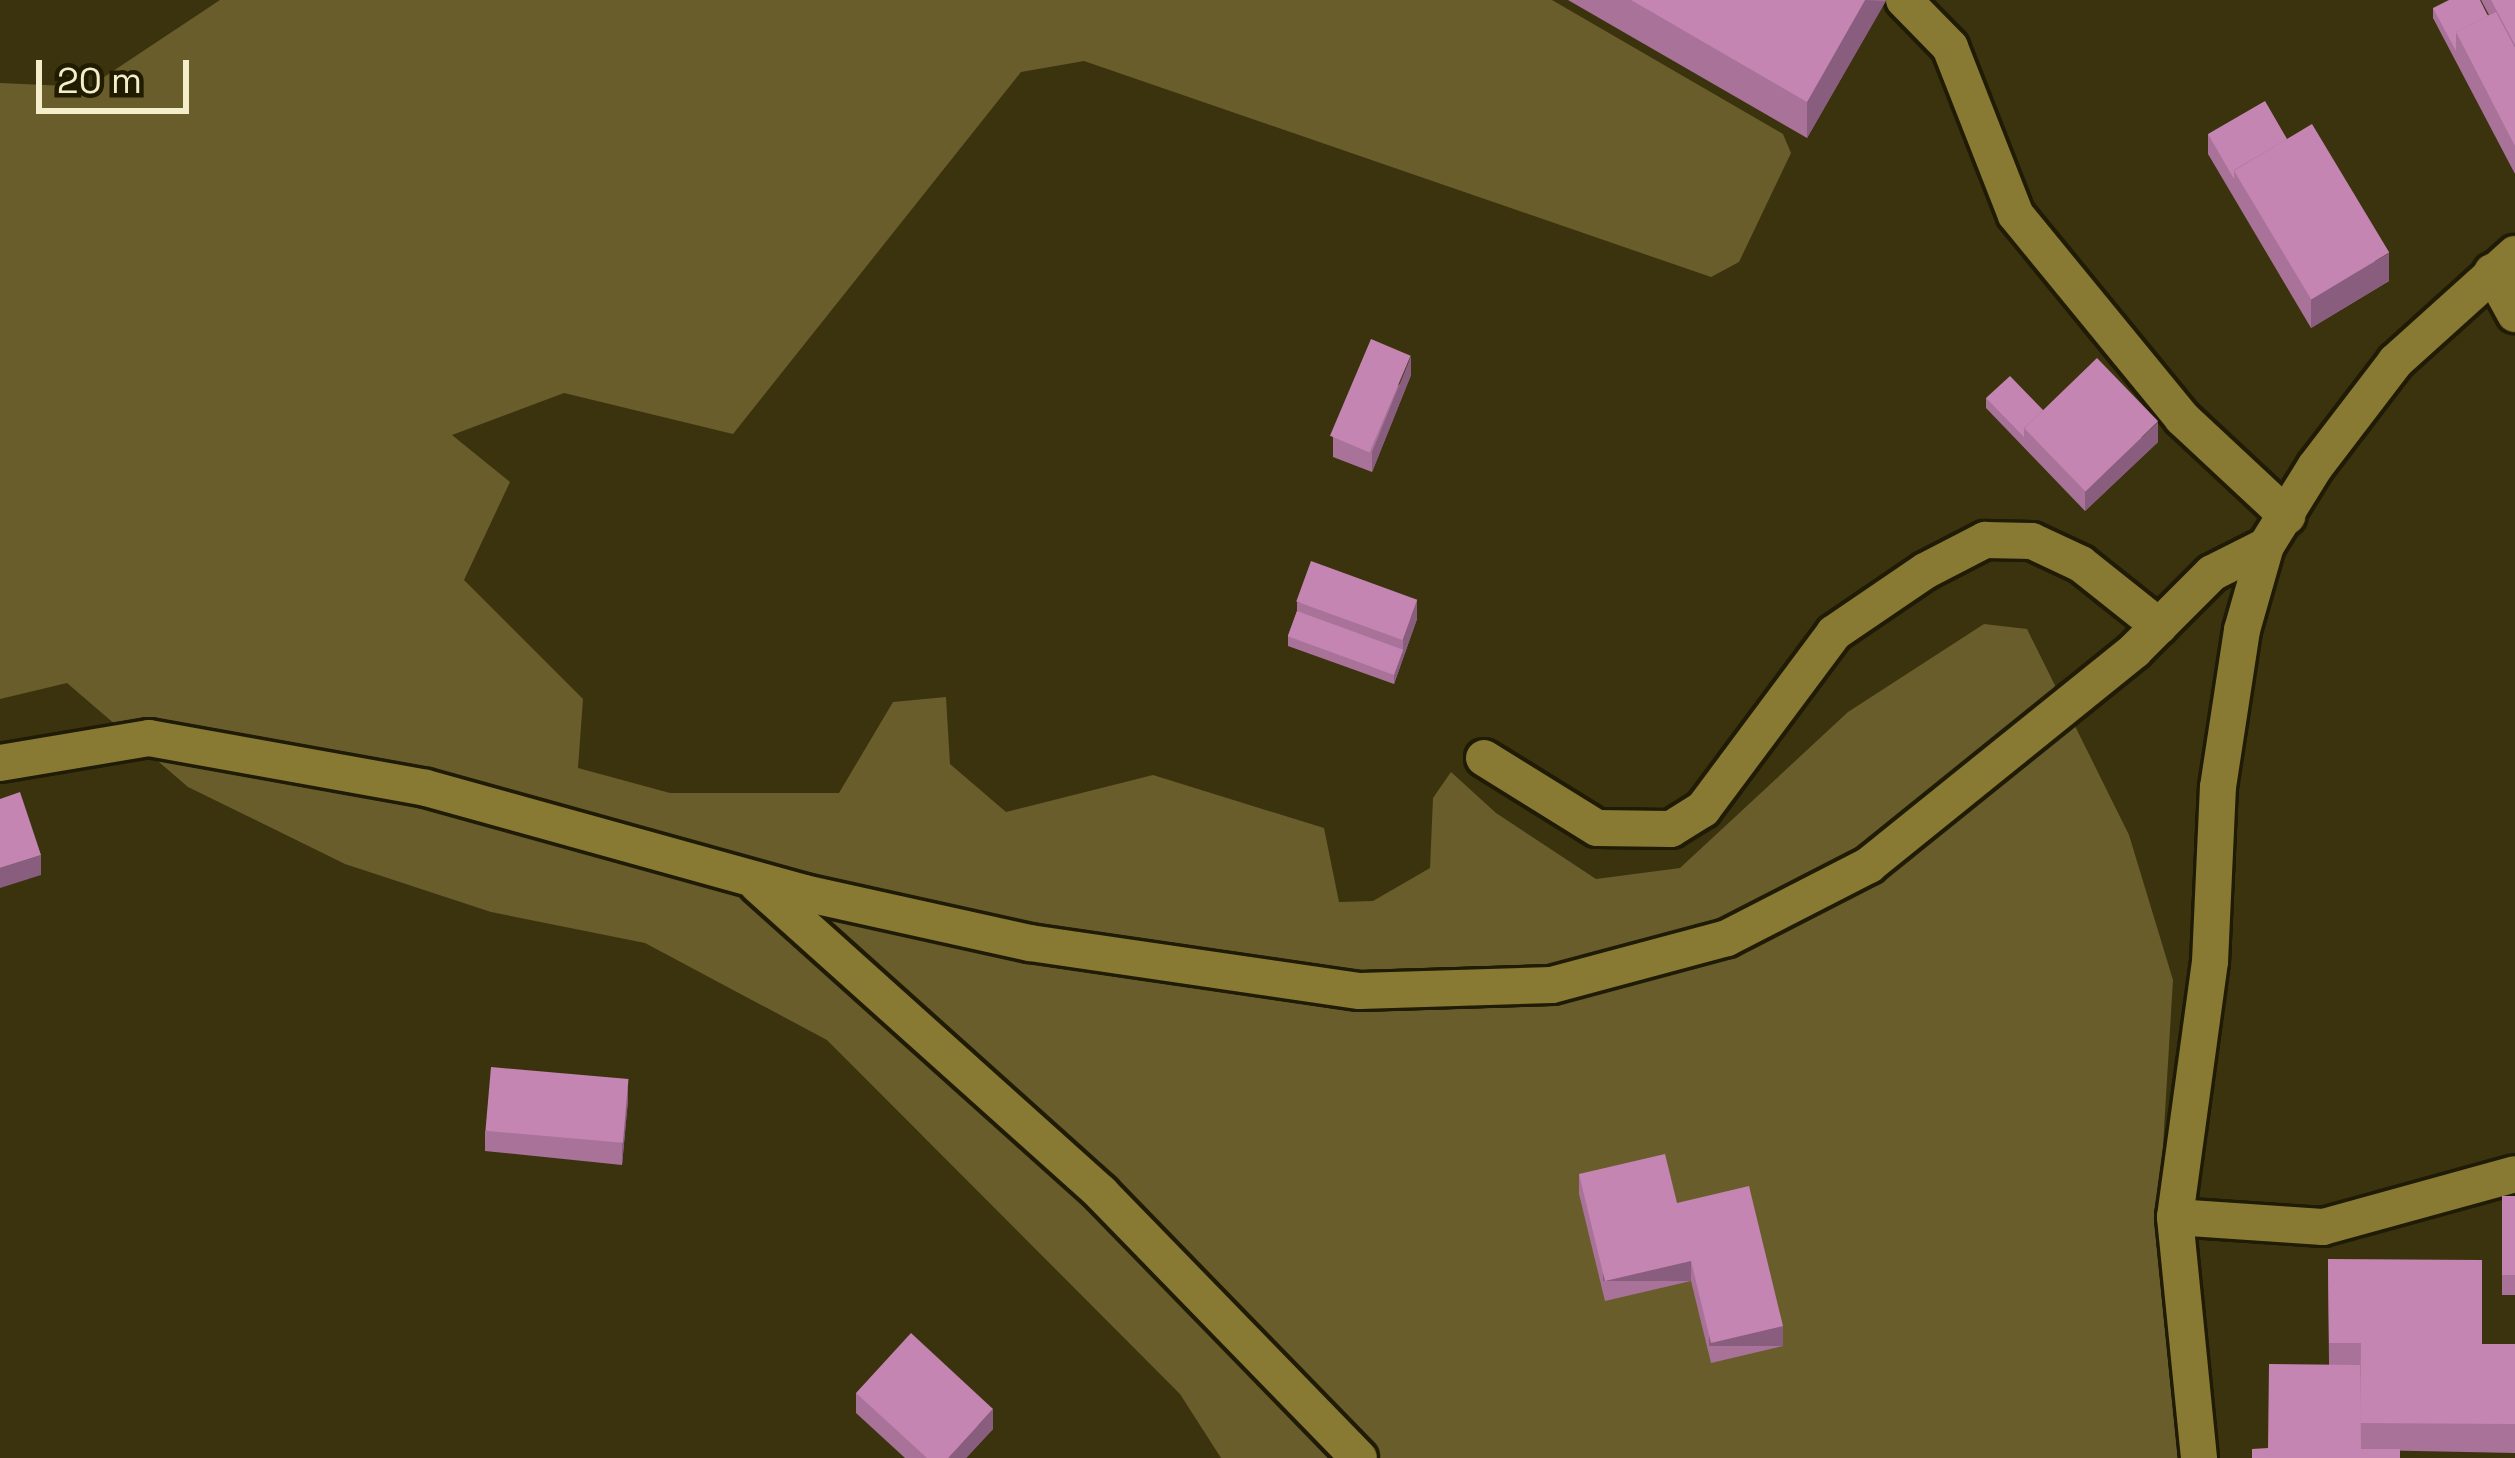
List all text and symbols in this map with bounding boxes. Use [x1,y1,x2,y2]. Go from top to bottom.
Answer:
scale bar [42,36,195,110]
text: 20 m [57,58,142,104]

